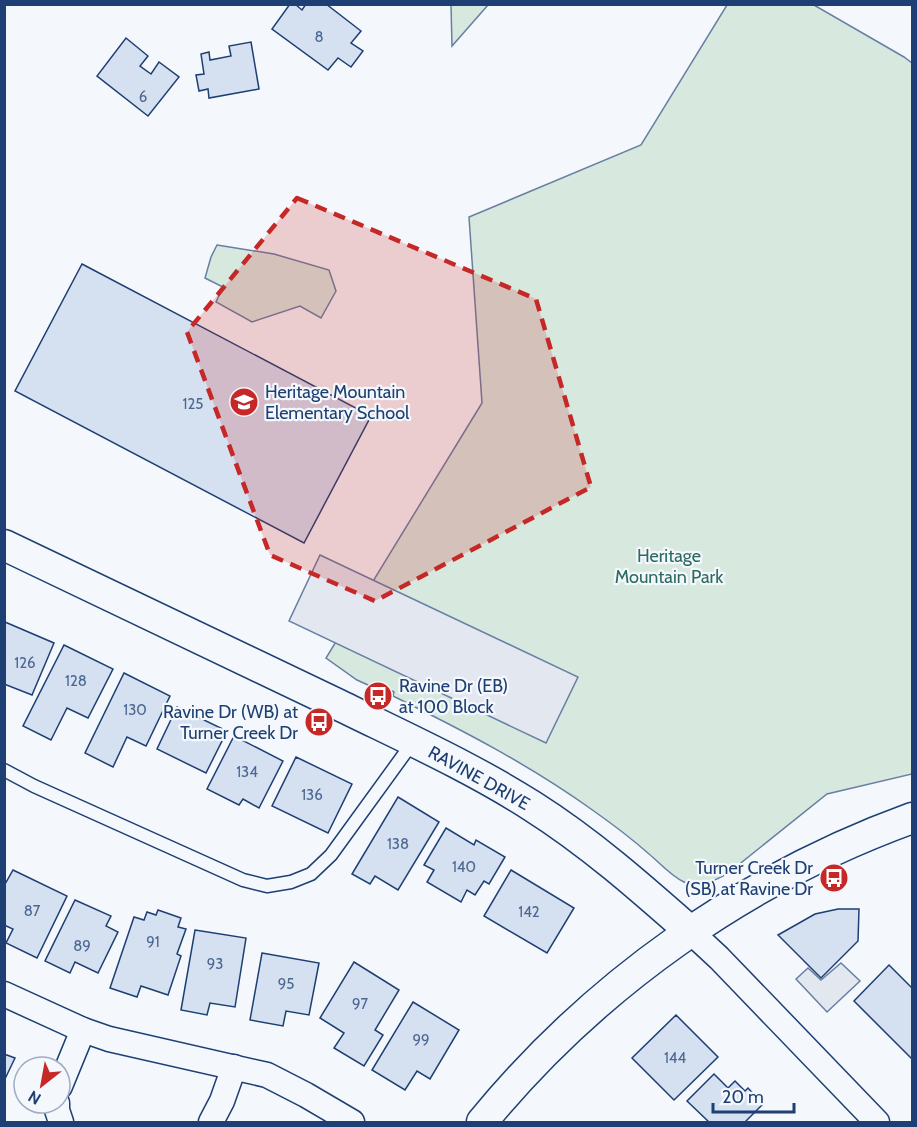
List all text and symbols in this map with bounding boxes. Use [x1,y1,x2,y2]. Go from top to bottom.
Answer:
house number: 8 [314,28,324,46]
house number: 6 [139,88,147,106]
place label: Heritage Mountain Elementary School [265,381,410,424]
school or university icon: Heritage Mountain Elementary School [228,386,260,418]
house number: 125 [183,395,203,413]
park label: Heritage Mountain Park [615,545,724,588]
house number: 126 [14,654,36,672]
house number: 128 [65,672,87,690]
place label: Ravine Dr (EB) at 100 Block [399,675,508,718]
bus stop icon: Ravine Dr (EB) at 100 Block [362,680,394,712]
house number: 130 [123,701,147,719]
place label: Ravine Dr (WB) at Turner Creek Dr [163,701,298,744]
bus stop icon: Ravine Dr (WB) at Turner Creek Dr [303,706,335,738]
street label: RAVINE DRIVE [424,741,534,815]
house number: 134 [236,763,258,781]
house number: 136 [301,786,323,804]
house number: 138 [387,835,409,853]
place label: Turner Creek Dr (SB) at Ravine Dr [685,857,813,900]
house number: 140 [452,858,476,876]
bus stop icon: Turner Creek Dr (SB) at Ravine Dr [818,862,850,894]
house number: 87 [24,902,41,920]
house number: 142 [518,903,540,921]
house number: 91 [146,933,160,951]
house number: 89 [73,937,91,955]
house number: 93 [207,955,223,973]
house number: 95 [278,975,294,993]
house number: 97 [352,995,368,1013]
house number: 99 [412,1031,430,1049]
house number: 144 [664,1049,686,1067]
north arrow [12,1055,72,1115]
scale bar [713,1076,794,1114]
text: N [25,1086,44,1108]
text: 20 m [722,1086,764,1108]

